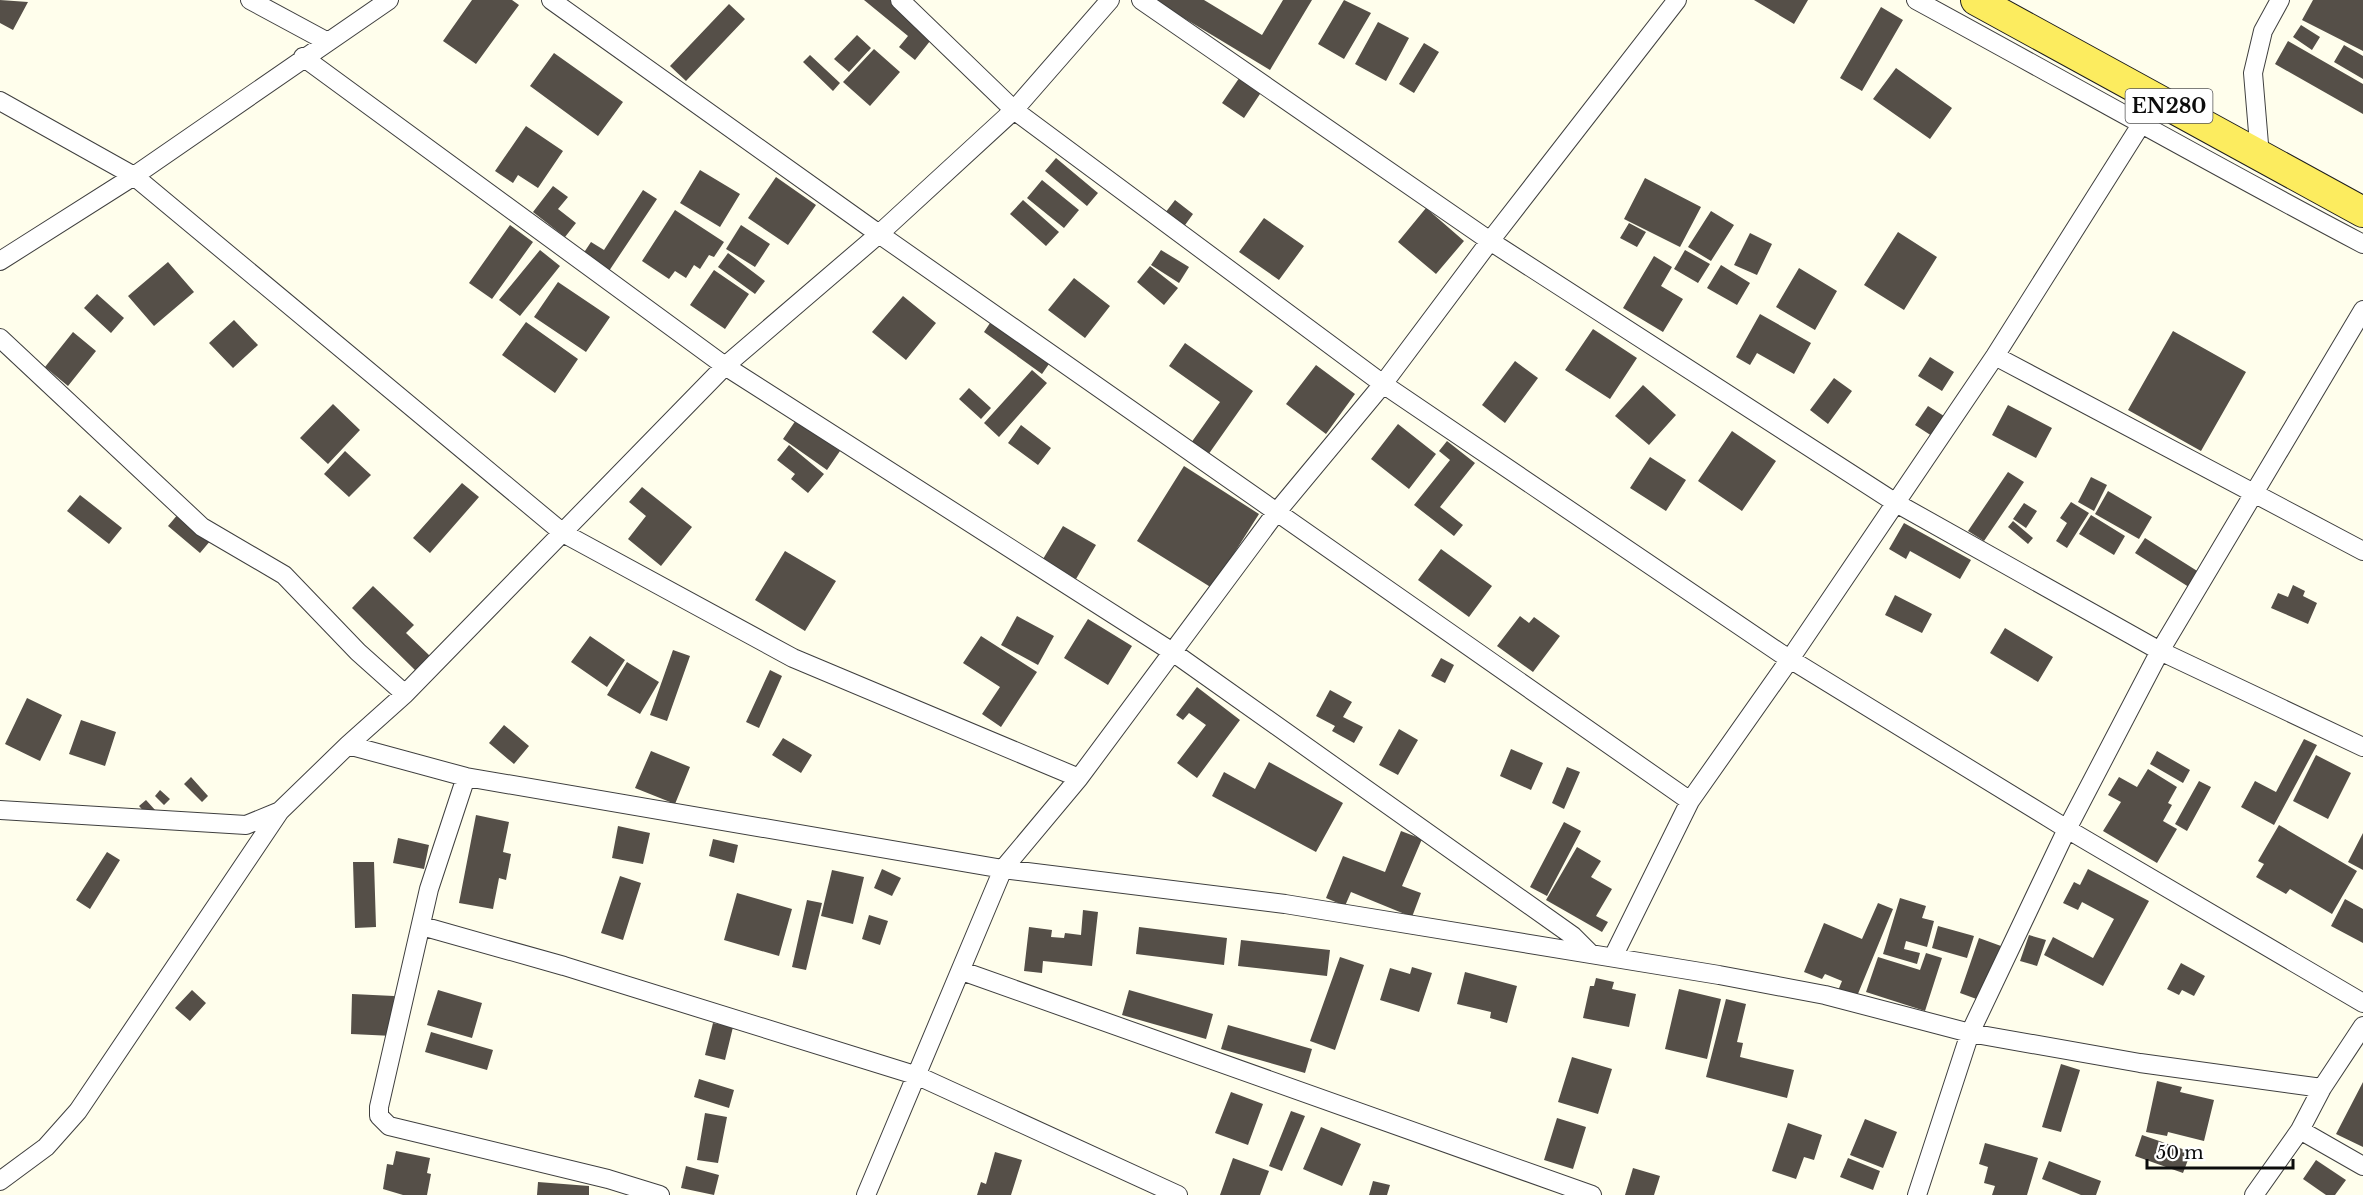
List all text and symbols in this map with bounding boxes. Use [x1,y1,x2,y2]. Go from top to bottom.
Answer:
road number: EN280 [2126,89,2212,123]
scale bar [2147,1132,2292,1170]
text: 50 m [2156,1142,2204,1164]

